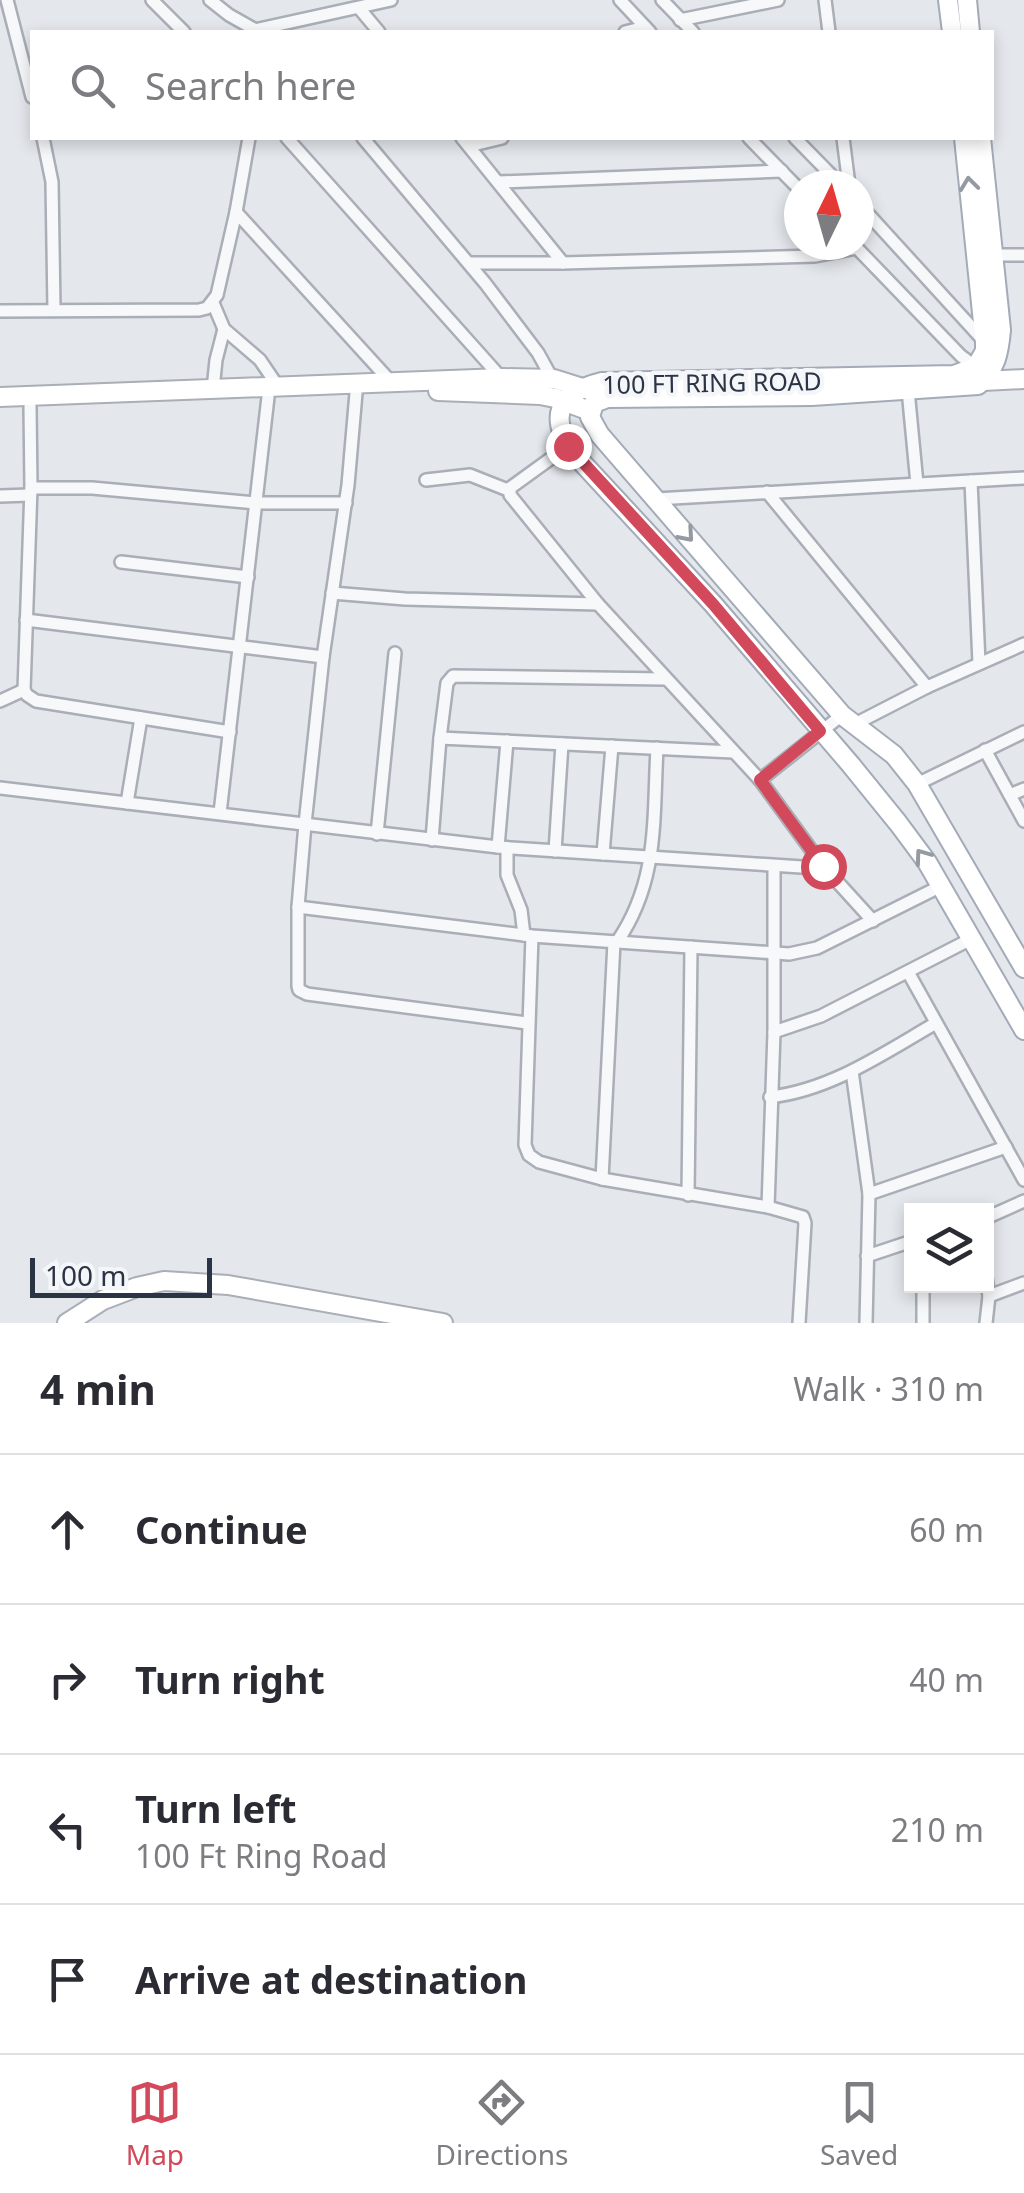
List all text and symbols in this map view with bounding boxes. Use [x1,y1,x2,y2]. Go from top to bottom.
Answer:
search box [30,30,994,140]
icon: search [65,58,120,113]
text: Search here [145,59,356,111]
north arrow [784,170,874,260]
one-way arrow [959,176,980,192]
street label: 100 FT RING ROAD [602,363,822,401]
route end [546,424,592,470]
one-way arrow [675,523,693,542]
route start [801,844,847,890]
one-way arrow [916,848,934,867]
map controls [904,1203,994,1293]
button: layers [904,1203,994,1293]
scale bar [30,1253,212,1298]
text: 100 m [45,1256,127,1294]
text: 4 min [40,1360,156,1417]
text: Walk · 310 m [793,1367,984,1410]
icon: ahead [40,1502,95,1557]
text: Continue [135,1503,308,1555]
text: 60 m [909,1508,984,1551]
icon: right [40,1652,95,1707]
text: Turn right [135,1653,325,1705]
text: 40 m [909,1658,984,1701]
text: Turn left [135,1782,297,1834]
icon: left [40,1802,95,1857]
text: 210 m [891,1808,984,1851]
text: 100 Ft Ring Road [135,1834,388,1877]
icon: arrive [40,1952,95,2007]
text: Arrive at destination [135,1953,527,2005]
tab: Map [126,2075,184,2173]
tab: Directions [436,2075,568,2173]
tab: Saved [820,2075,898,2173]

